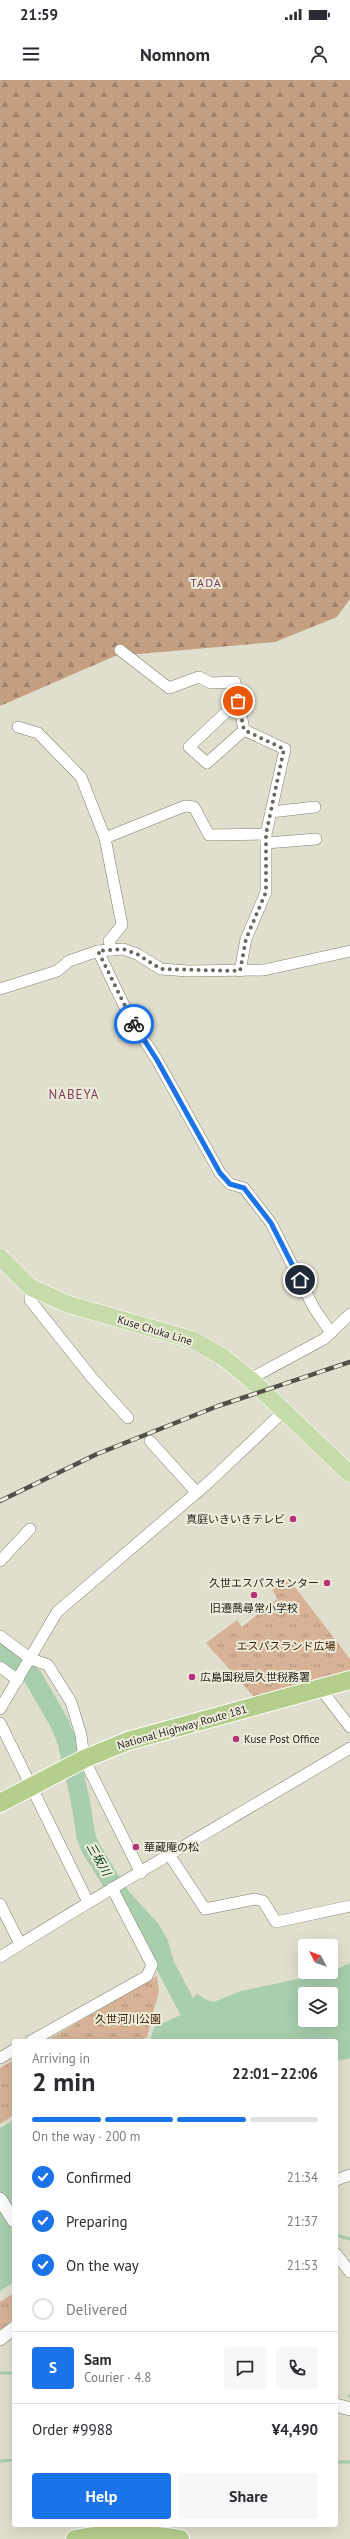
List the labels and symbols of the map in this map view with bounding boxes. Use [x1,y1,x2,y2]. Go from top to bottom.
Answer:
district label: TADA [190,575,222,590]
pin [221,684,255,718]
courier [114,1004,154,1044]
district label: NABEYA [49,1086,99,1103]
pin [283,1263,317,1297]
street label: Kuse Chuka Line [116,1312,195,1348]
place label: 真庭いきいきテレビ [186,1512,285,1526]
marker: 真庭いきいきテレビ [288,1514,298,1524]
place label: 久世エスパスセンター [209,1576,319,1590]
marker: 久世エスパスセンター [322,1578,332,1588]
marker: 旧遷喬尋常小学校 [249,1590,259,1600]
place label: 旧遷喬尋常小学校 [210,1601,298,1615]
park label: エスパスランド広場 [237,1639,336,1653]
place label: 広島国税局久世税務署 [200,1670,310,1684]
marker: 広島国税局久世税務署 [187,1672,197,1682]
street label: National Highway Route 181 [115,1702,249,1752]
place label: Kuse Post Office [244,1732,320,1746]
marker: Kuse Post Office [231,1734,241,1744]
water label: 三坂川 [84,1840,115,1880]
place label: 華蔵庵の松 [144,1840,199,1854]
marker: 華蔵庵の松 [131,1842,141,1852]
north arrow [298,1939,338,1979]
park label: 久世河川公園 [95,2012,161,2026]

